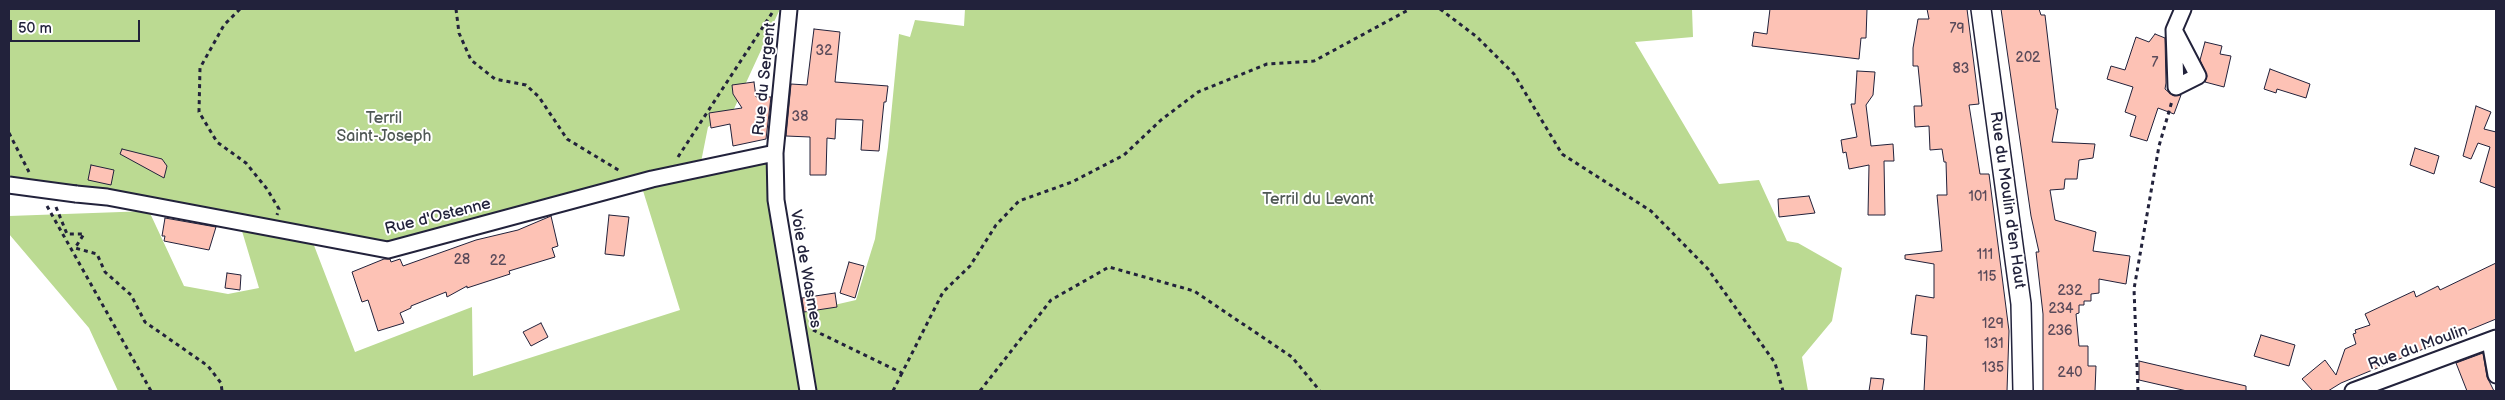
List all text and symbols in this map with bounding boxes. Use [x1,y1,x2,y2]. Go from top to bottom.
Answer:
scale bar [12,10,142,42]
text: 50 m [18,19,52,38]
street label: Rue du Sergent [750,21,780,137]
house number: 79 [1950,21,1964,37]
house number: 32 [816,43,832,59]
house number: 202 [2016,50,2040,66]
house number: 7 [2152,55,2158,71]
house number: 83 [1953,61,1969,77]
park label: Terril Saint-Joseph [337,109,431,147]
house number: 38 [792,109,808,125]
street label: Rue du Moulin d'en Haut [1985,110,2029,290]
house number: 101 [1968,189,1988,205]
park label: Terril du Levant [1262,190,1374,210]
street label: Rue d'Ostenne [383,195,493,239]
street label: Voie de Wasmes [785,208,825,330]
house number: 111 [1977,247,1993,263]
house number: 28 [454,252,470,268]
house number: 22 [490,253,506,269]
house number: 115 [1978,269,1996,285]
house number: 232 [2058,283,2082,299]
house number: 234 [2048,301,2074,317]
house number: 129 [1982,316,2004,332]
street label: Rue du Moulin [2366,321,2470,375]
house number: 236 [2047,323,2073,339]
house number: 131 [1984,336,2004,352]
house number: 135 [1982,360,2004,376]
house number: 240 [2058,365,2082,381]

